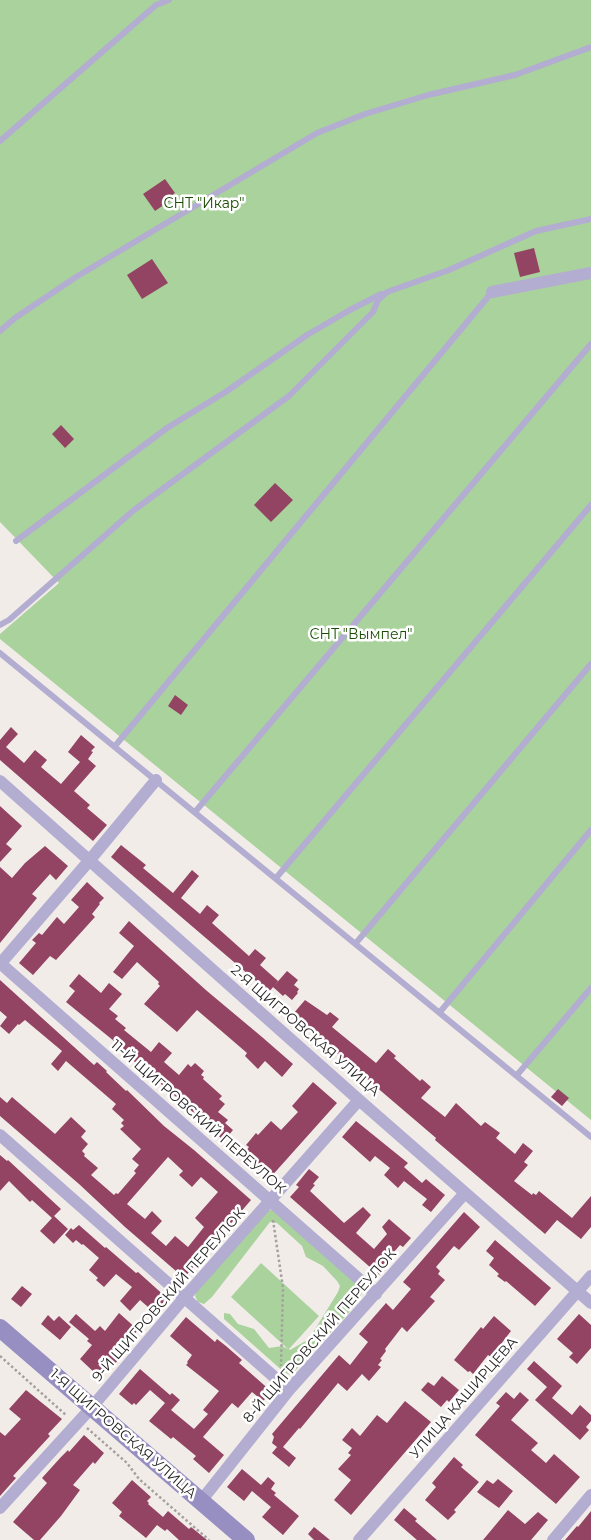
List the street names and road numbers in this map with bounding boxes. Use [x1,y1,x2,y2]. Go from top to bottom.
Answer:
street label: 2-Я ЩИГРОВСКАЯ УЛИЦА [227,962,383,1100]
street label: 11-Й ЩИГРОВСКИЙ ПЕРЕУЛОК [107,1036,289,1198]
street label: 9-Й ЩИГРОВСКИЙ ПЕРЕУЛОК [89,1205,249,1385]
street label: 8-Й ЩИГРОВСКИЙ ПЕРЕУЛОК [240,1246,400,1426]
street label: УЛИЦА КАШИРЦЕВА [407,1334,521,1462]
street label: 1-Я ЩИГРОВСКАЯ УЛИЦА [46,1366,200,1502]

